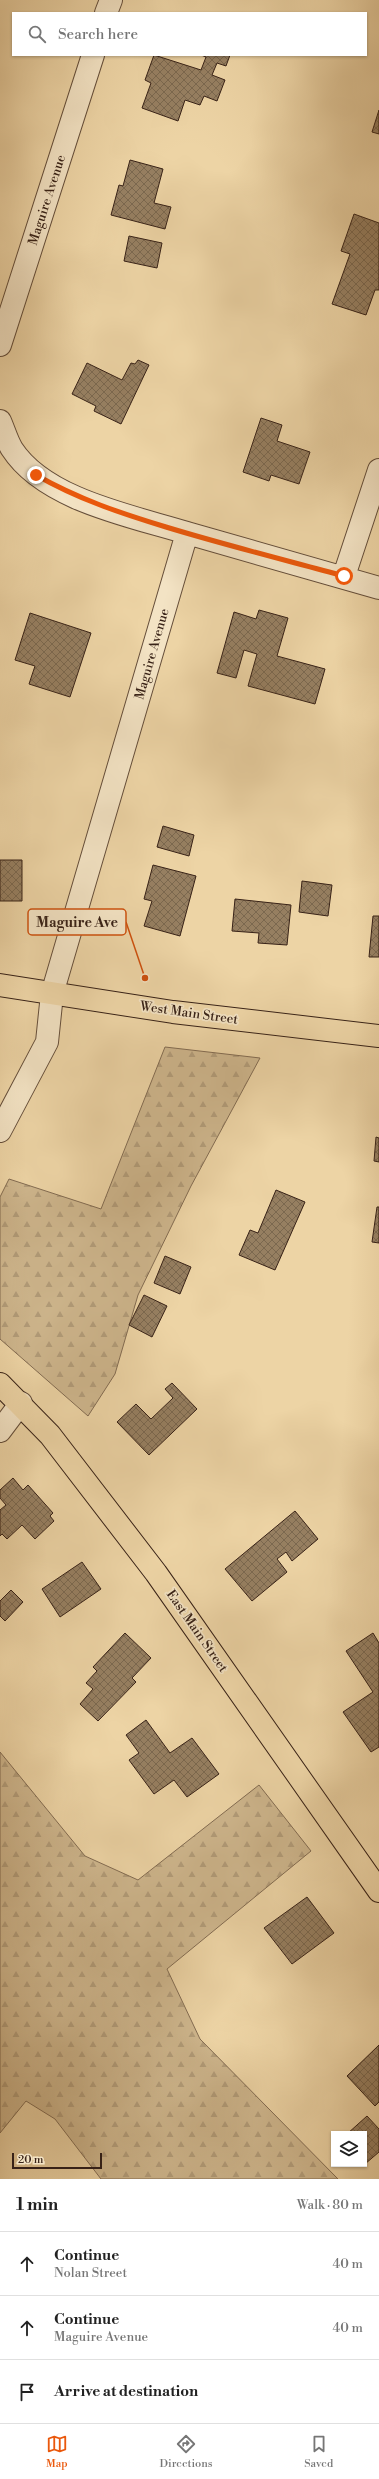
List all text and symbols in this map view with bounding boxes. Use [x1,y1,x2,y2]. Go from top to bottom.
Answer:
search box [12,12,367,56]
icon: search [26,23,48,45]
text: Search here [58,25,138,44]
street label: Maguire Avenue [25,152,69,247]
route end [27,466,45,484]
route start [335,567,353,585]
street label: Maguire Avenue [131,606,173,701]
callout: Maguire Ave [28,909,126,935]
text: Maguire Ave [36,914,118,932]
street label: West Main Street [138,998,239,1028]
street label: East Main Street [163,1587,232,1676]
map controls [331,2131,367,2167]
button: layers [331,2131,367,2167]
scale bar [12,2151,102,2170]
text: 20 m [18,2153,43,2167]
text: 1 min [16,2194,58,2216]
text: Walk · 80 m [297,2197,363,2213]
text: Continue [54,2246,119,2265]
icon: ahead [16,2253,38,2275]
text: 40 m [333,2256,363,2272]
text: Nolan Street [54,2265,127,2281]
text: Continue [54,2310,119,2329]
icon: ahead [16,2317,38,2339]
text: 40 m [333,2320,363,2336]
text: Maguire Avenue [54,2329,148,2345]
icon: arrive [16,2381,38,2403]
text: Arrive at destination [54,2382,198,2401]
tab: Map [46,2433,68,2471]
tab: Directions [160,2433,213,2471]
tab: Saved [304,2433,333,2471]

